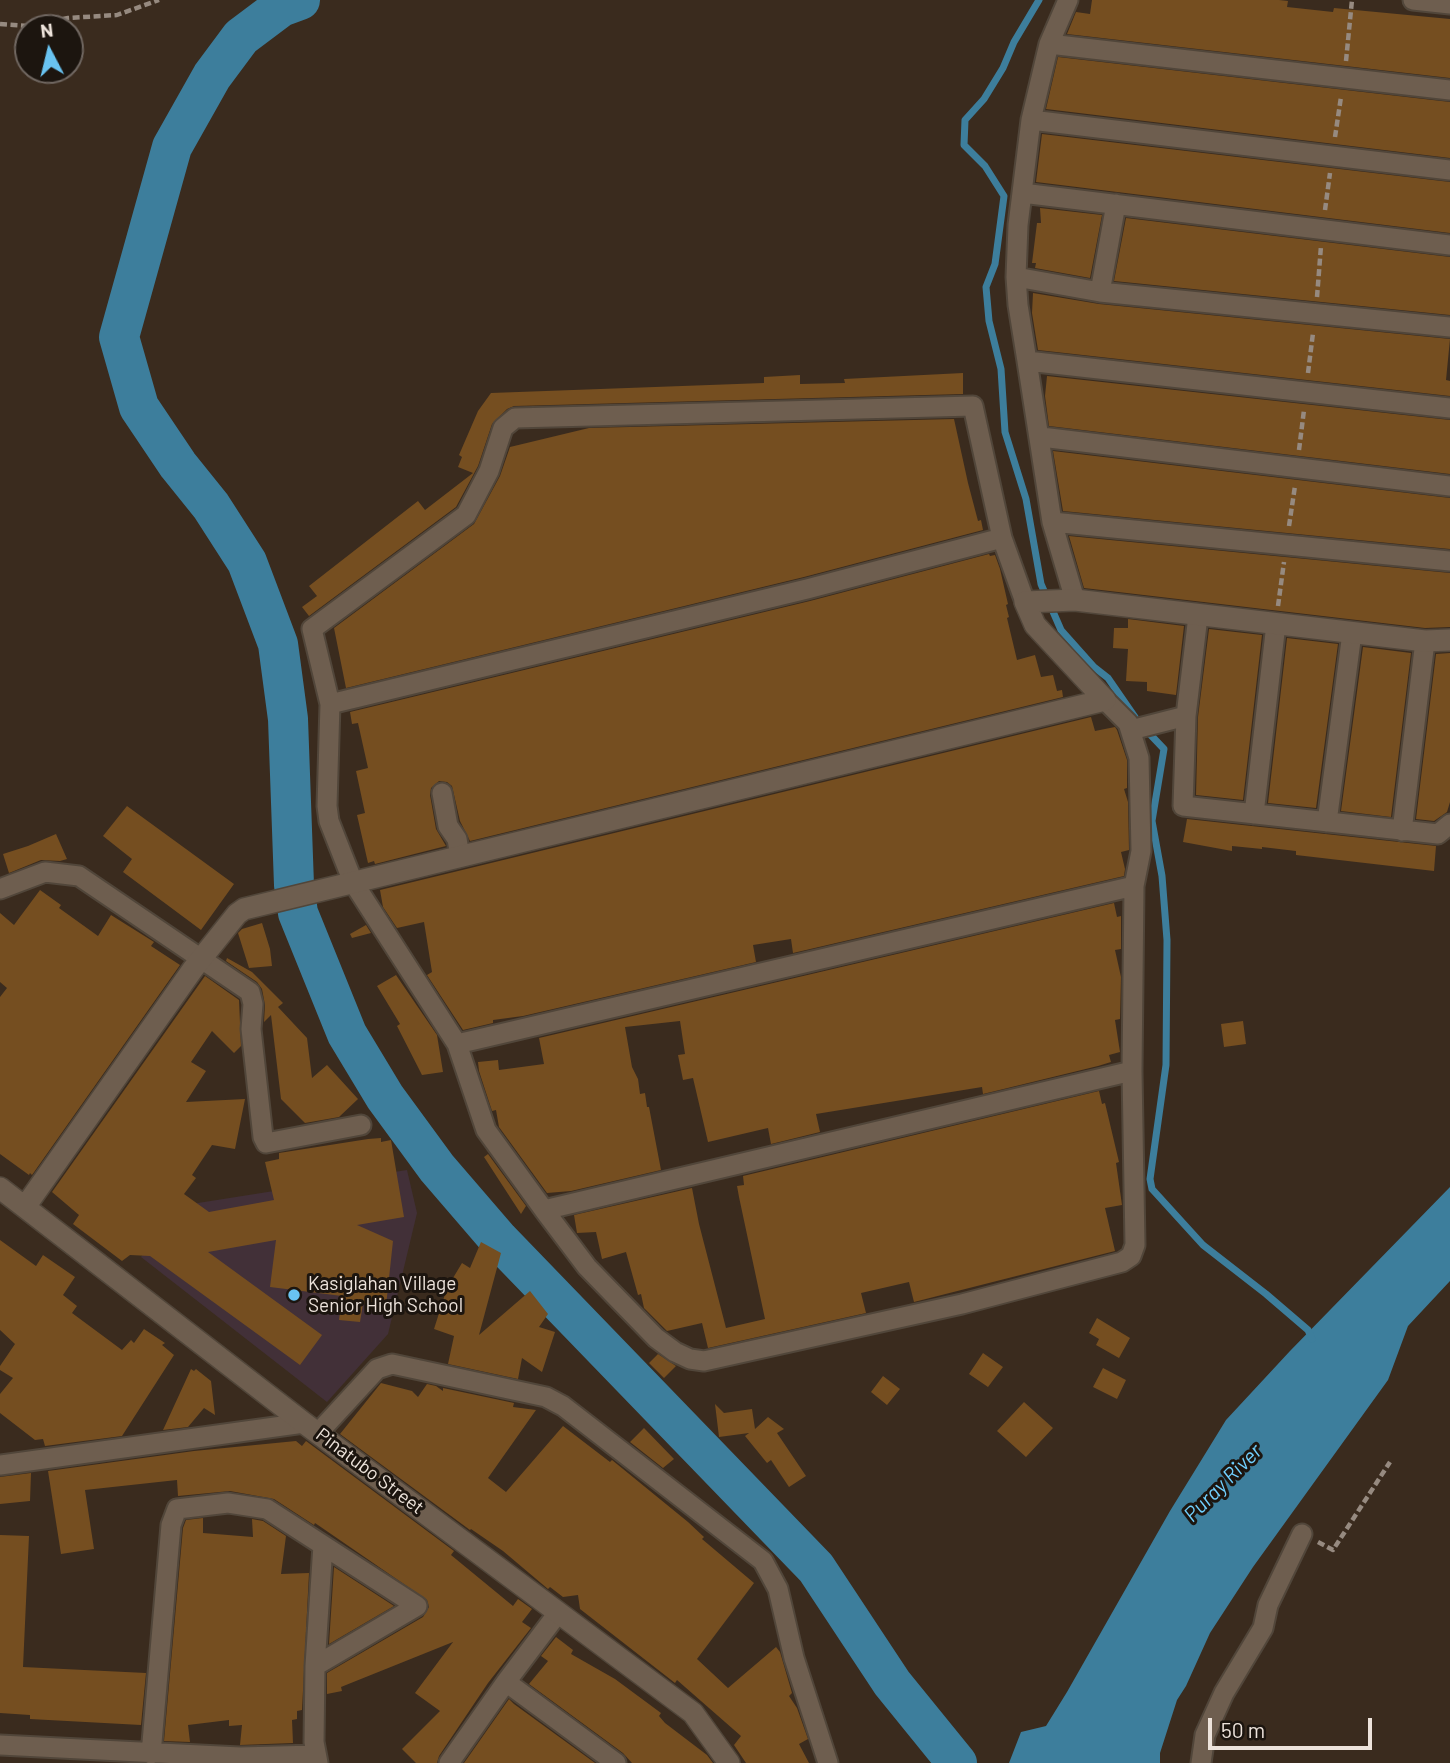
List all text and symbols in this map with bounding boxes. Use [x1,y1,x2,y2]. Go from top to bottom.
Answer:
north arrow [14,14,84,84]
text: N [39,17,54,42]
place label: Kasiglahan Village Senior High School [308,1273,463,1317]
marker: Kasiglahan Village Senior High School [286,1287,302,1303]
street label: Pinatubo Street [311,1423,429,1519]
water label: Puray River [1179,1439,1267,1527]
scale bar [1212,1704,1376,1748]
text: 50 m [1221,1717,1265,1742]

